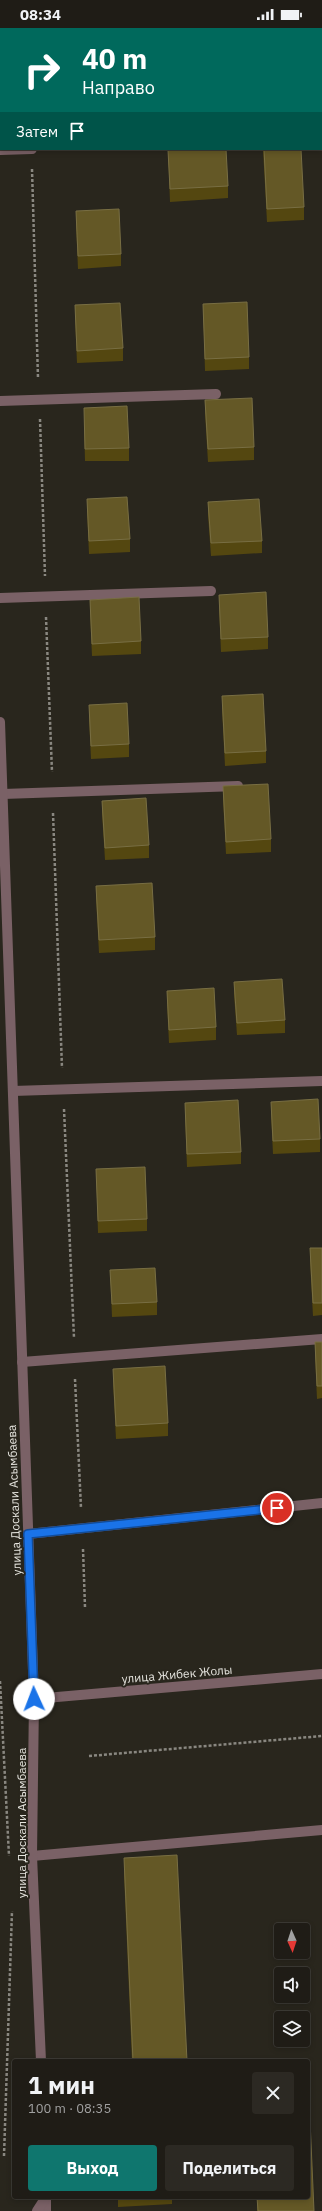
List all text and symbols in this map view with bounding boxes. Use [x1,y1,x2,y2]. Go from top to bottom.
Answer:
text: 08:34 [20,5,61,24]
text: 40 m [82,40,147,77]
icon: right [16,44,68,96]
text: Направо [82,76,155,99]
icon: arrive [66,120,88,142]
text: Затем [16,122,58,141]
street label: улица Доскали Асымбаева [4,1424,24,1576]
pin [260,1491,294,1525]
icon: arrive [266,1497,288,1519]
street label: улица Жибек Жолы [121,1662,233,1686]
position arrow [13,1678,55,1720]
street label: улица Доскали Асымбаева [14,1747,29,1898]
north arrow [274,1923,310,1959]
map controls [274,1923,310,2047]
button: sound [274,1967,310,2003]
button: layers [274,2011,310,2047]
text: 1 мин [28,2069,95,2101]
button: close [252,2072,294,2114]
text: 100 m · 08:35 [28,2100,111,2117]
button: Выход [28,2145,157,2191]
button: Поделиться [165,2145,294,2191]

